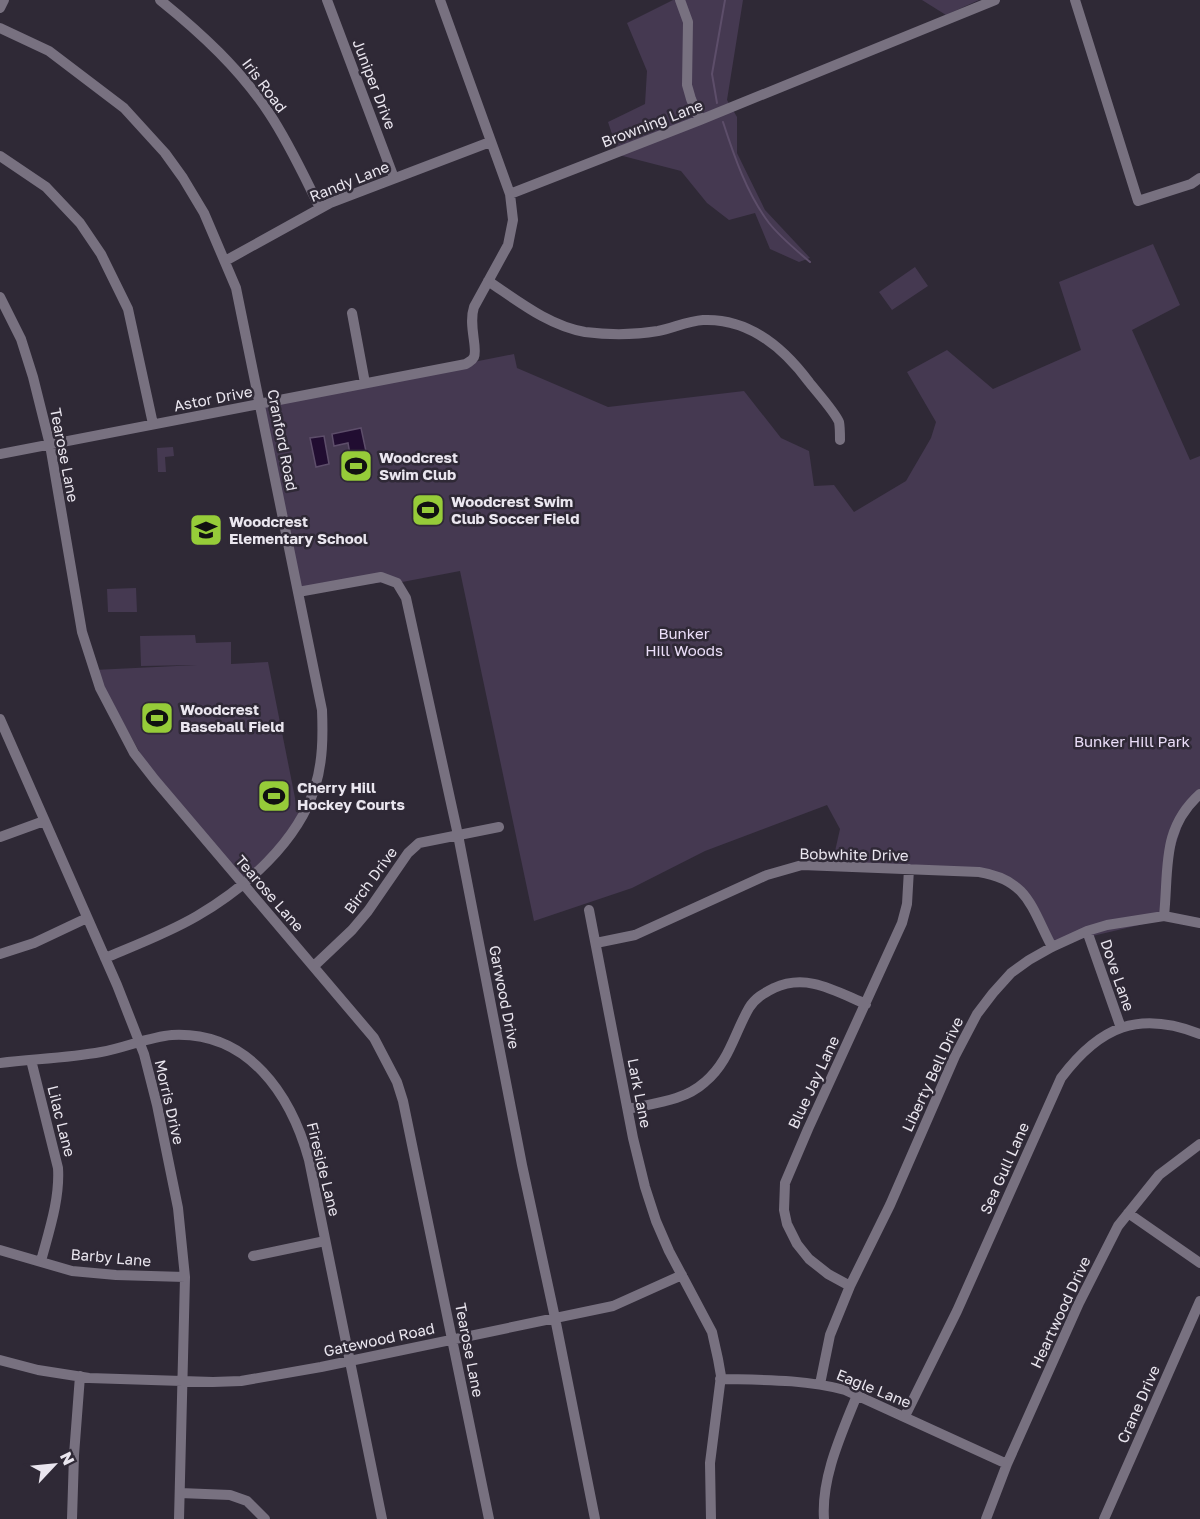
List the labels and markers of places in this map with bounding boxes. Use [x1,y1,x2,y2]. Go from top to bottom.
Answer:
sports icon: Woodcrest Swim Club [338,448,374,484]
place label: Woodcrest Swim Club [379,448,458,483]
sports icon: Woodcrest Swim Club Soccer Field [410,492,446,528]
place label: Woodcrest Swim Club Soccer Field [451,492,579,527]
school or university icon: Woodcrest Elementary School [188,512,224,548]
place label: Woodcrest Elementary School [229,512,368,547]
sports icon: Woodcrest Baseball Field [139,700,175,736]
place label: Woodcrest Baseball Field [180,700,284,735]
sports icon: Cherry Hill Hockey Courts [256,778,292,814]
place label: Cherry Hill Hockey Courts [297,778,405,813]

